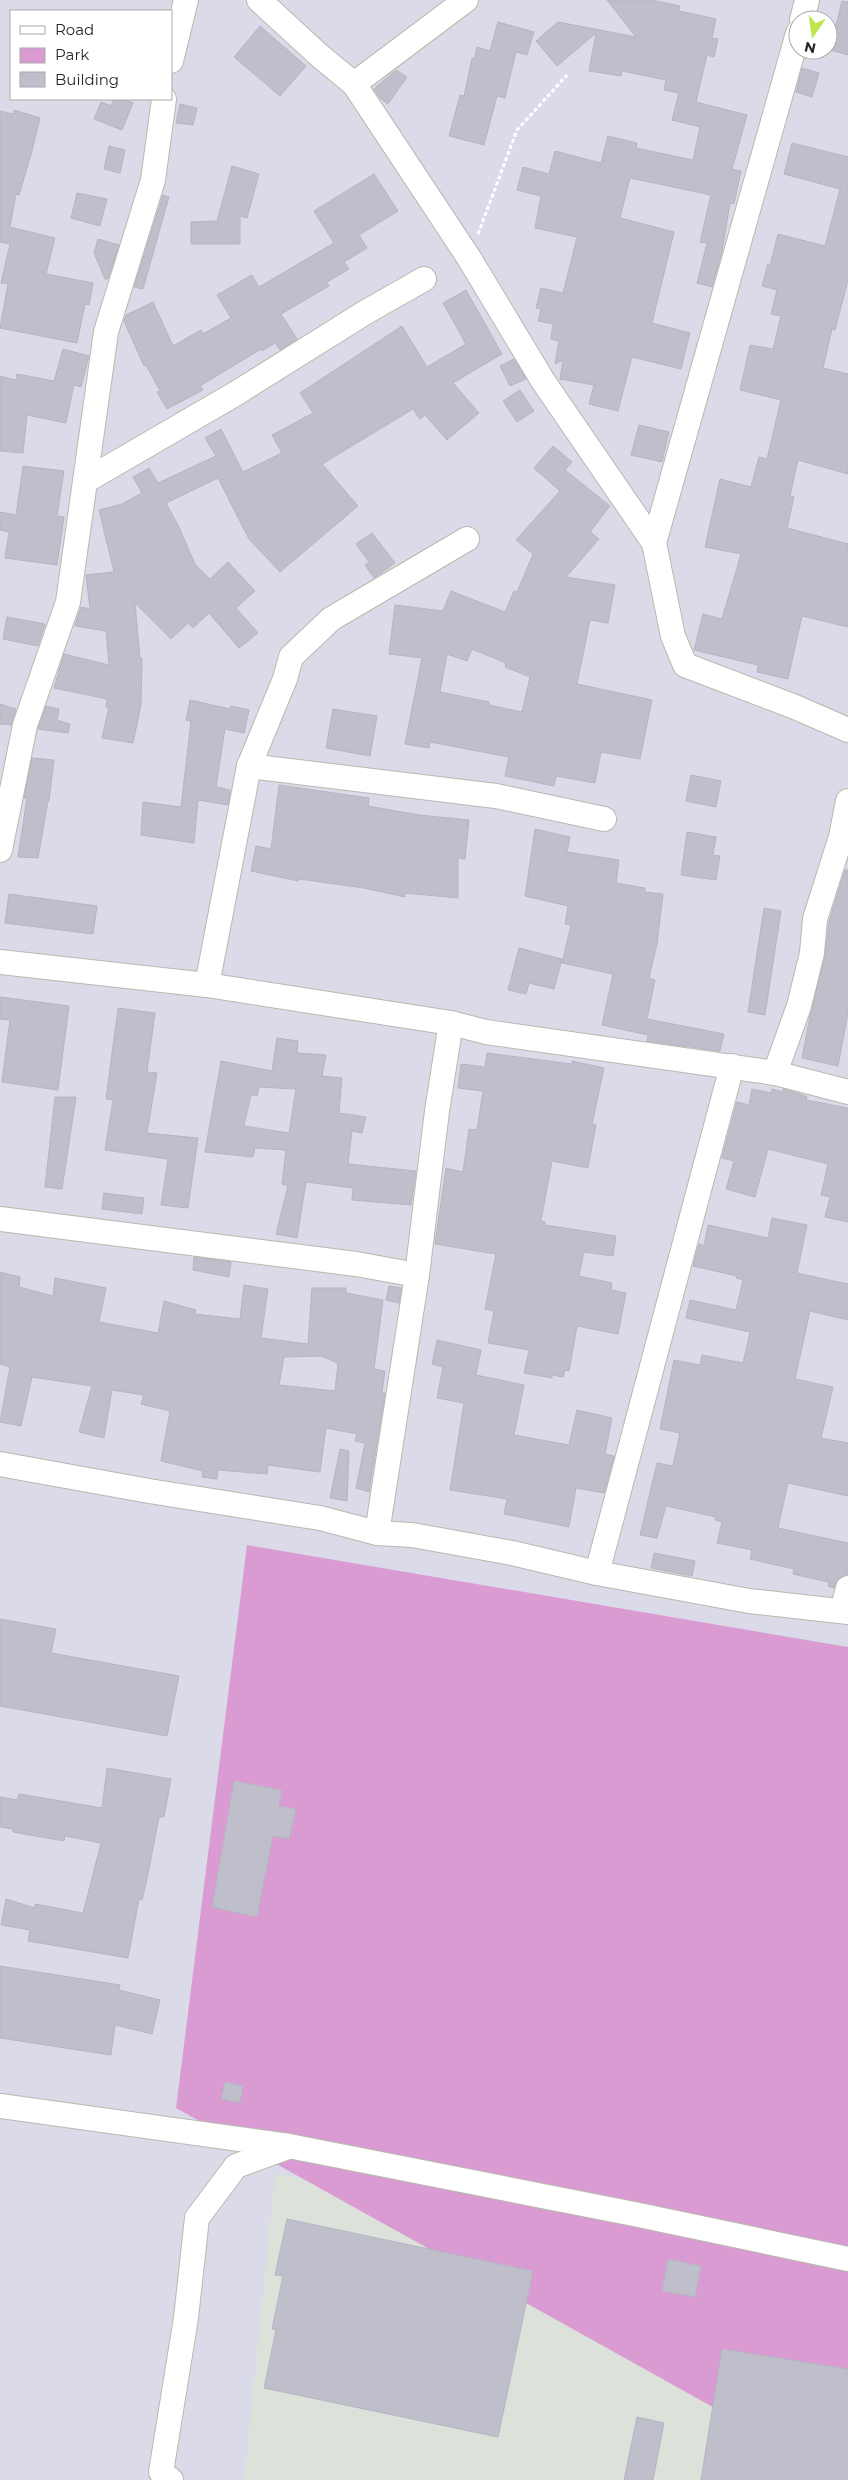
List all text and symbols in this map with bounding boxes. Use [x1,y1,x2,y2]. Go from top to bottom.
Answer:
legend [10,10,172,100]
north arrow [788,10,838,60]
text: Road [55,20,94,39]
text: N [803,38,818,58]
text: Park [55,45,89,64]
text: Building [55,70,119,89]

